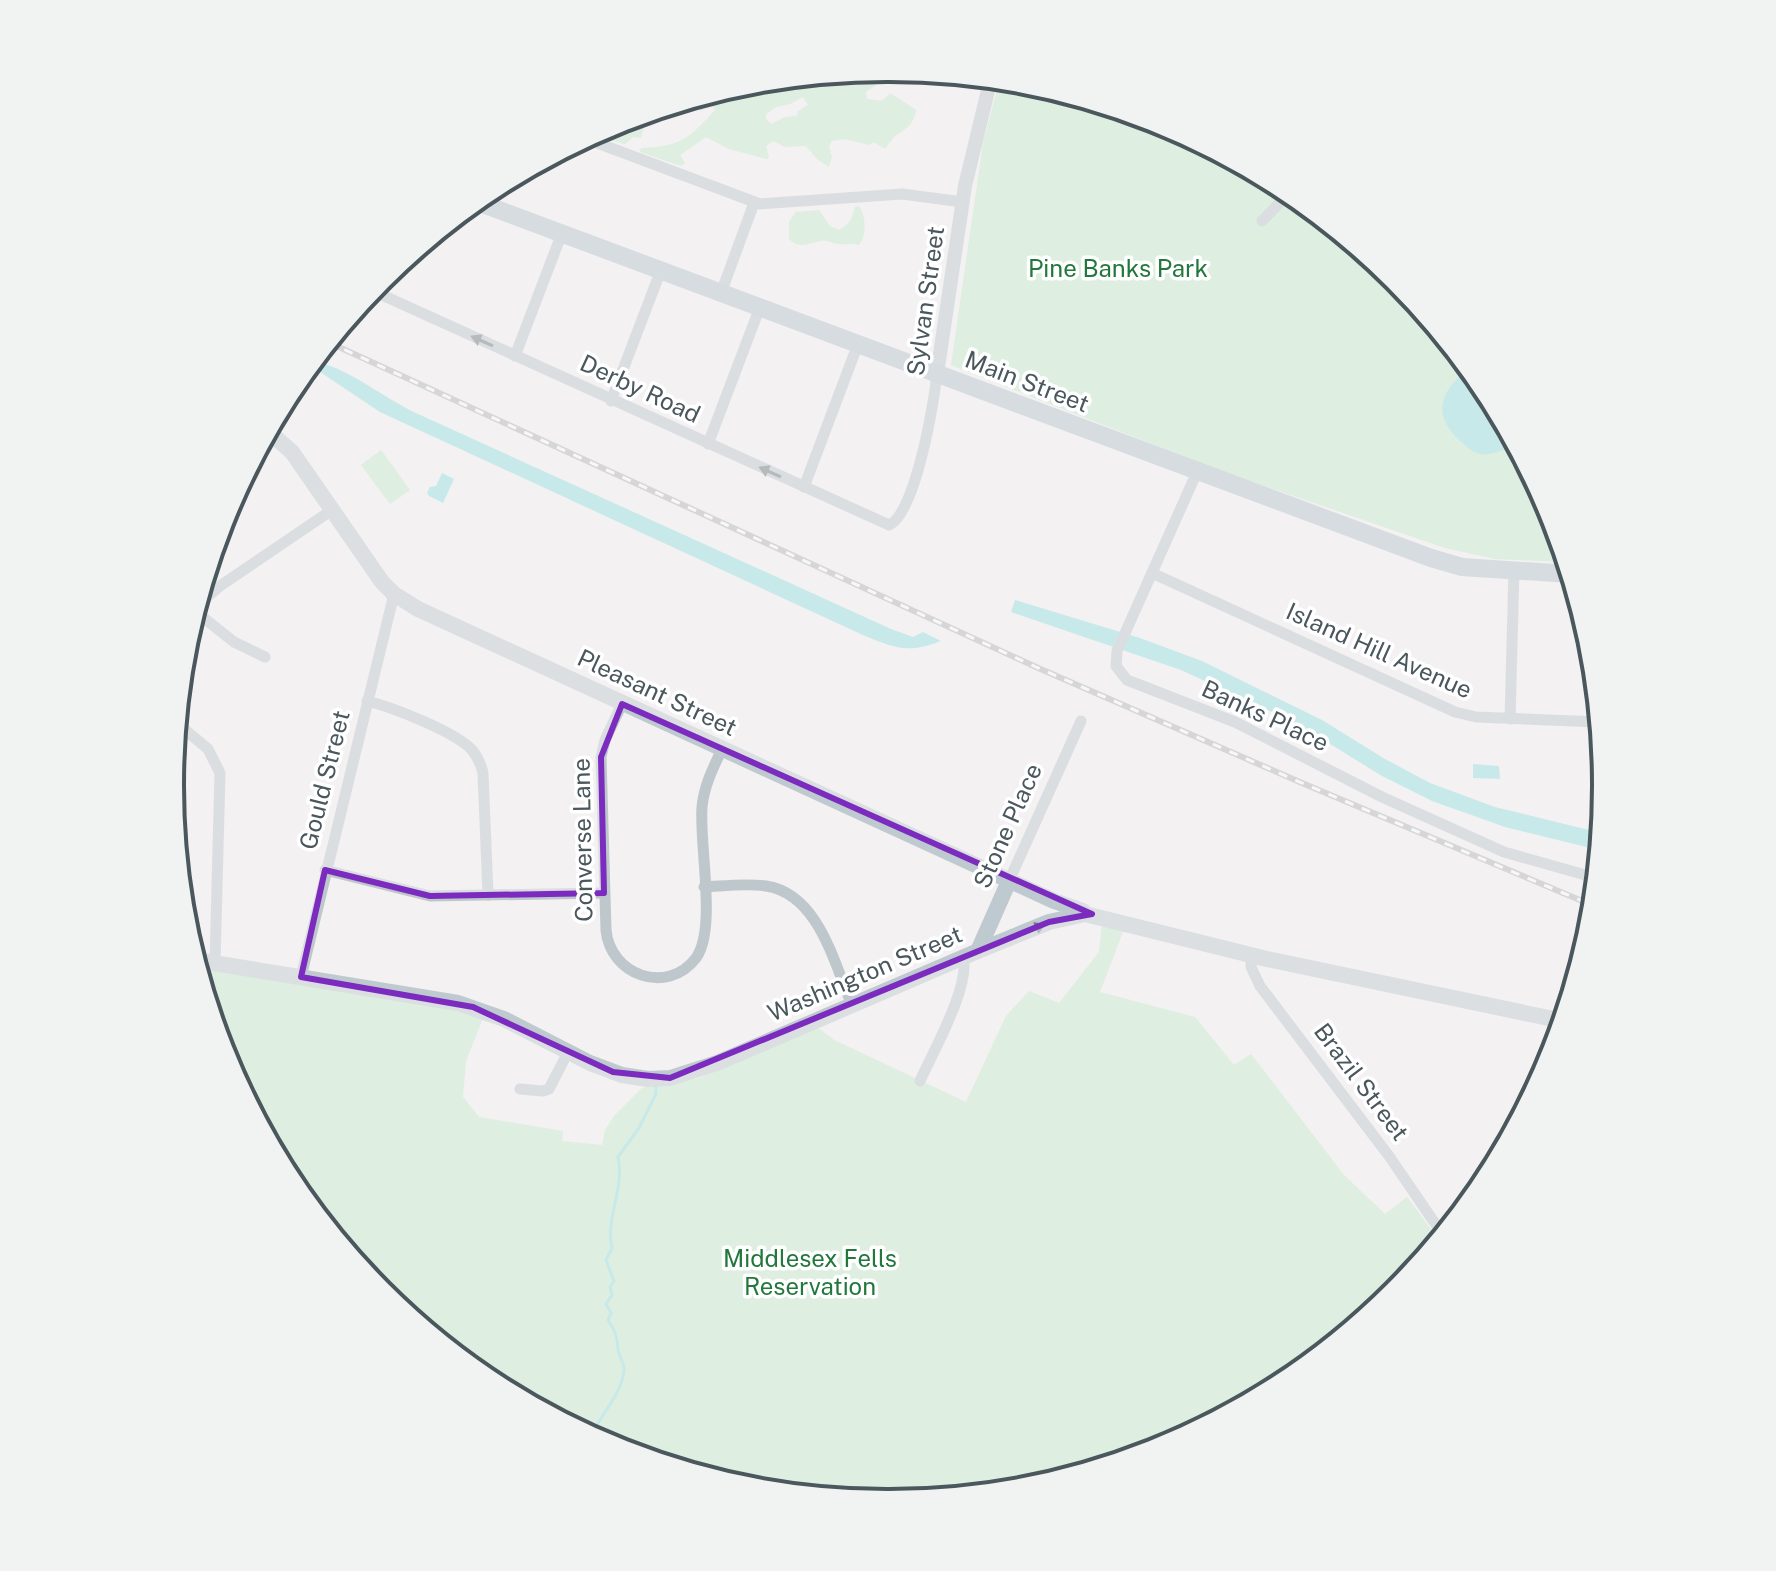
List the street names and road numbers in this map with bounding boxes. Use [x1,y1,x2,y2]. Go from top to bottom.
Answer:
street label: Sylvan Street [901,224,949,377]
street label: Main Street [962,345,1093,417]
street label: Derby Road [576,348,705,428]
street label: Island Hill Avenue [1282,597,1477,704]
street label: Pleasant Street [573,643,742,741]
street label: Banks Place [1198,674,1333,757]
street label: Gould Street [293,707,355,852]
street label: Converse Lane [567,758,597,922]
street label: Stone Place [967,759,1047,892]
street label: Washington Street [763,919,966,1027]
street label: Brazil Street [1309,1017,1415,1145]

